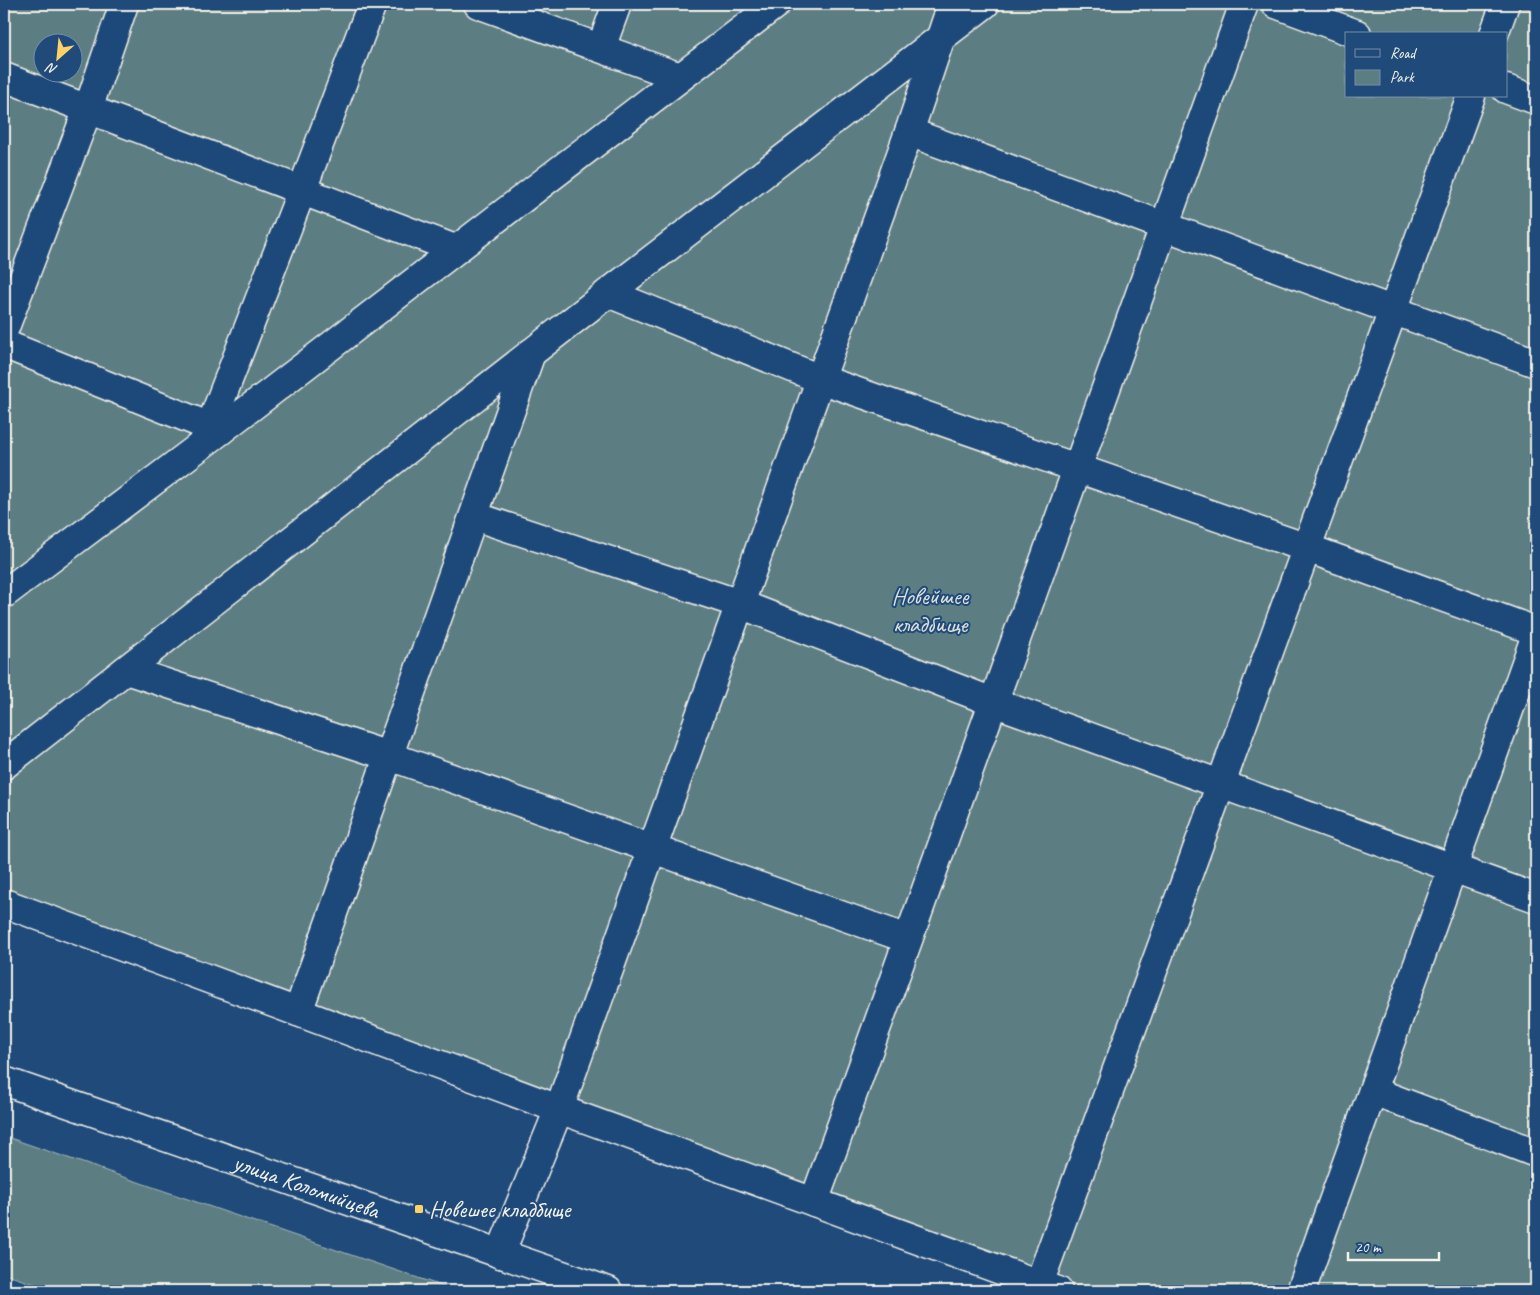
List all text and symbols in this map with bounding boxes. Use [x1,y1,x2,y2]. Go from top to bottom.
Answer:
north arrow [32,32,82,82]
legend [1345,32,1508,98]
text: Road [1390,44,1417,63]
text: N [43,59,60,79]
text: Park [1390,68,1415,87]
park label: Новейшее кладбище [892,581,971,639]
street label: улица Коломийцева [227,1146,384,1226]
place label: Новешее кладбище [429,1194,573,1224]
marker: Новешее кладбище [413,1203,425,1215]
scale bar [1348,1230,1439,1262]
text: 20 m [1355,1238,1382,1257]

